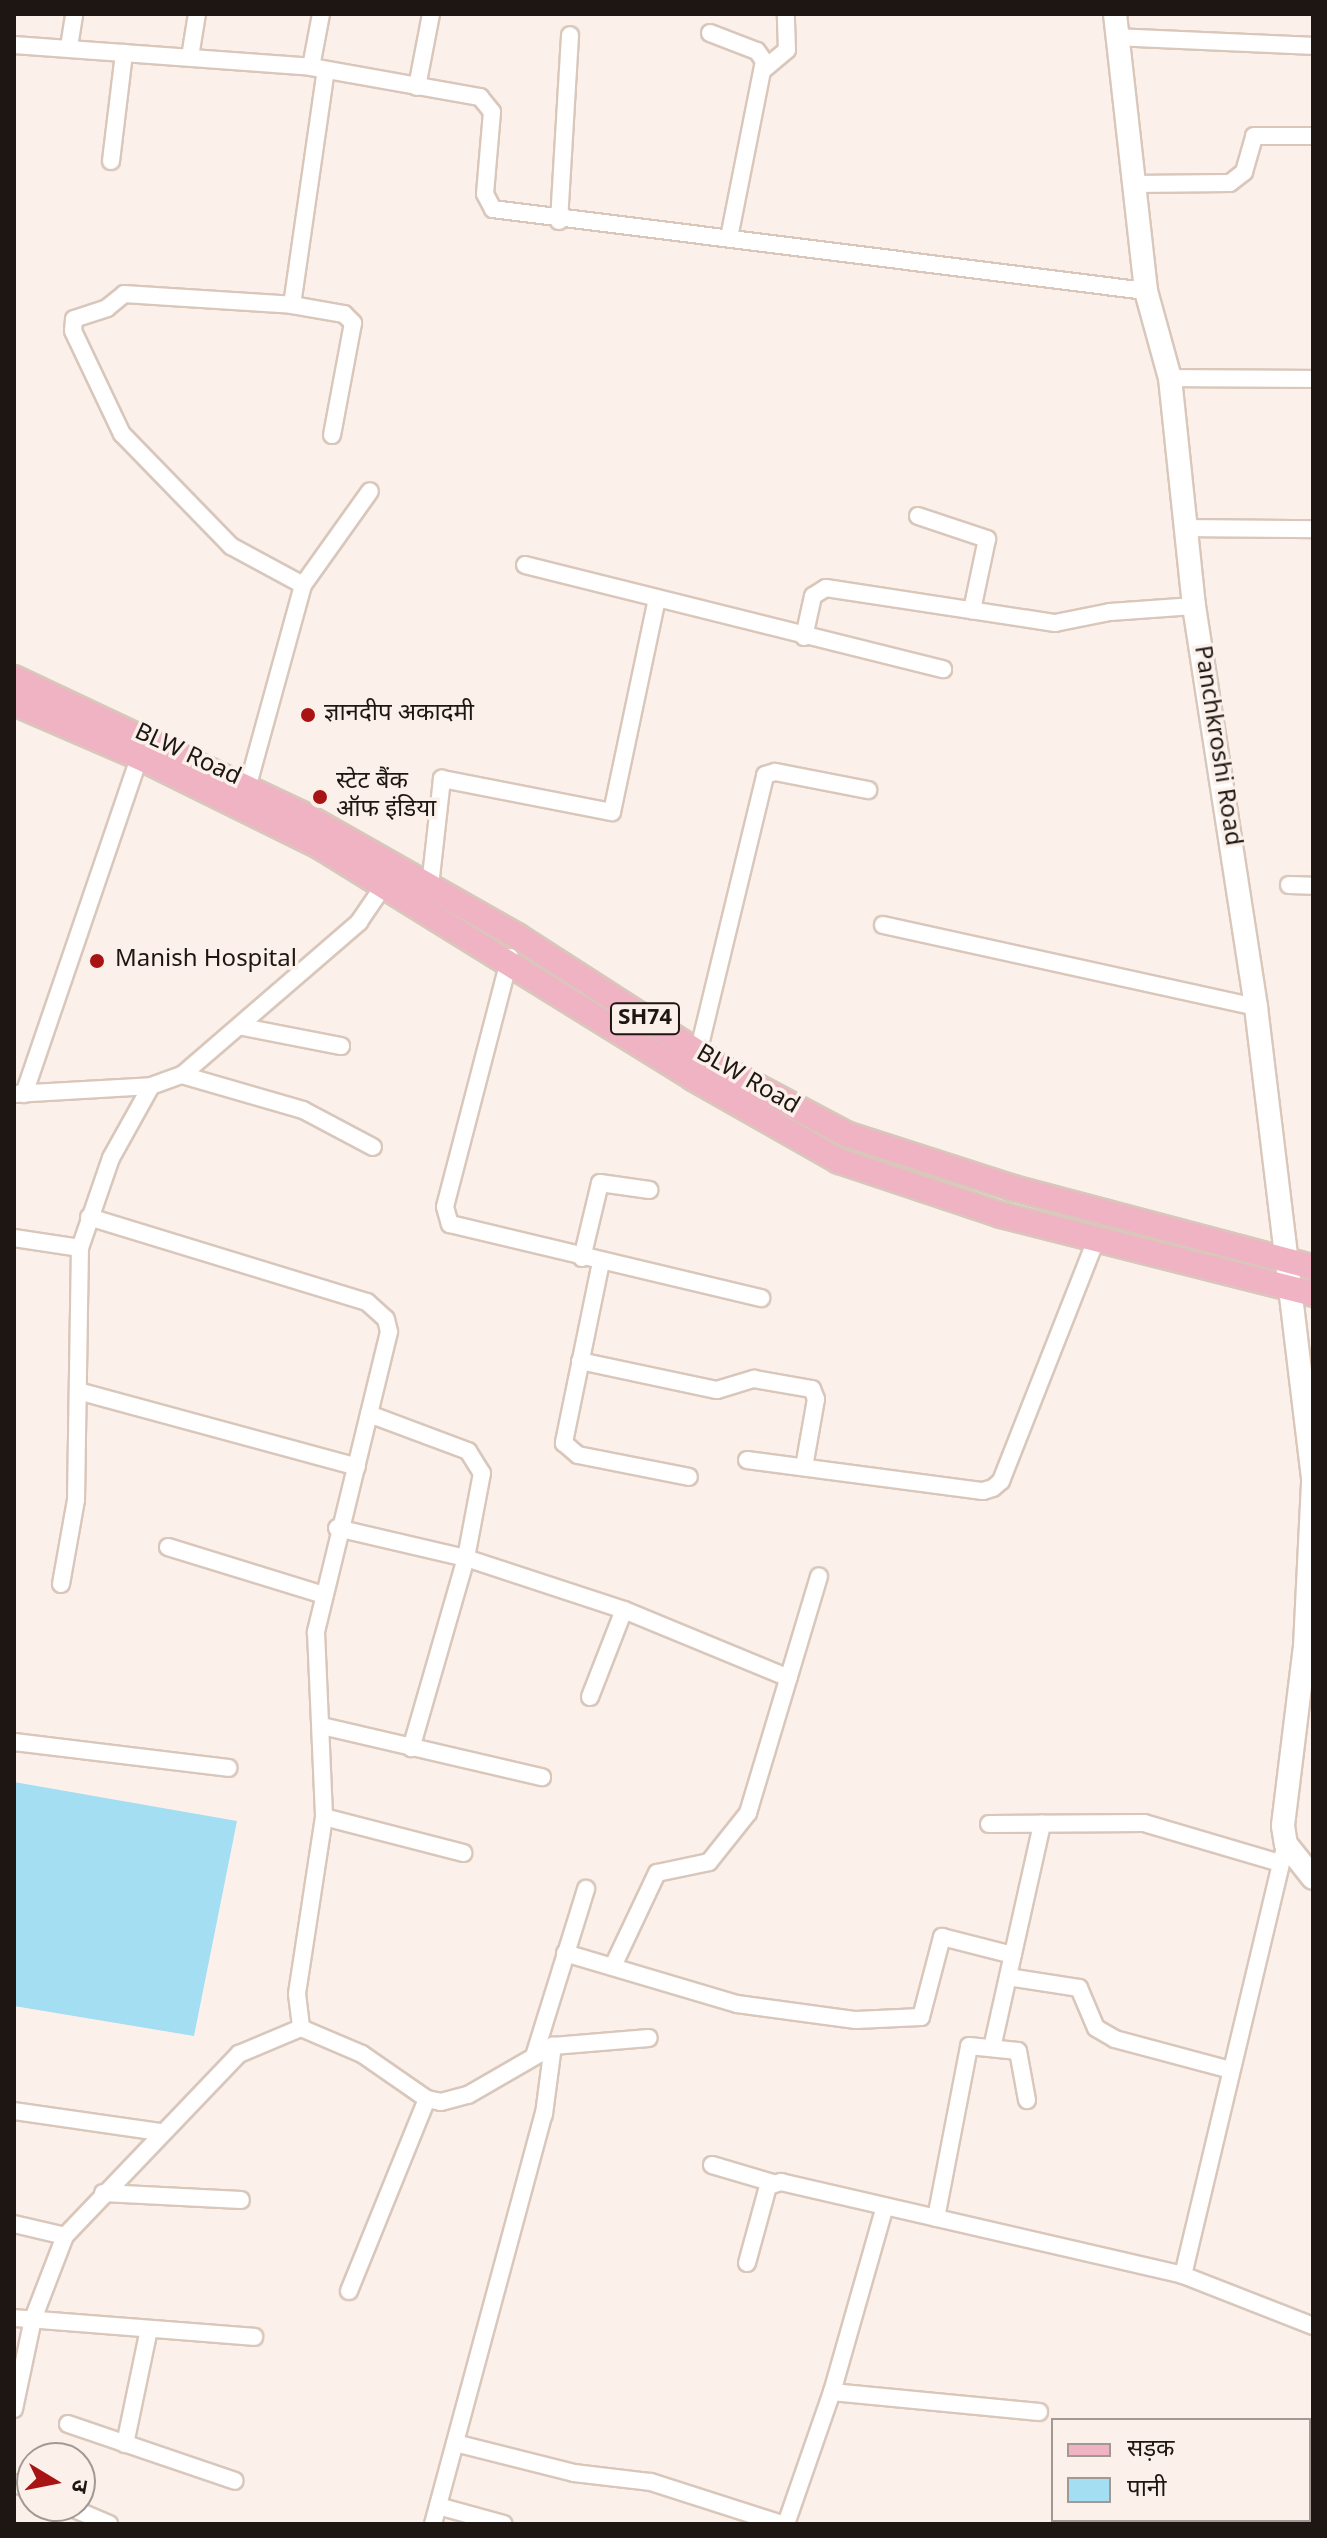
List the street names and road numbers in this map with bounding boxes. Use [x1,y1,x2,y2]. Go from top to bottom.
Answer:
street label: Panchkroshi Road [1186,644,1246,848]
street label: BLW Road [129,719,245,793]
road number: SH74 [609,1001,681,1037]
street label: BLW Road [690,1040,804,1122]

